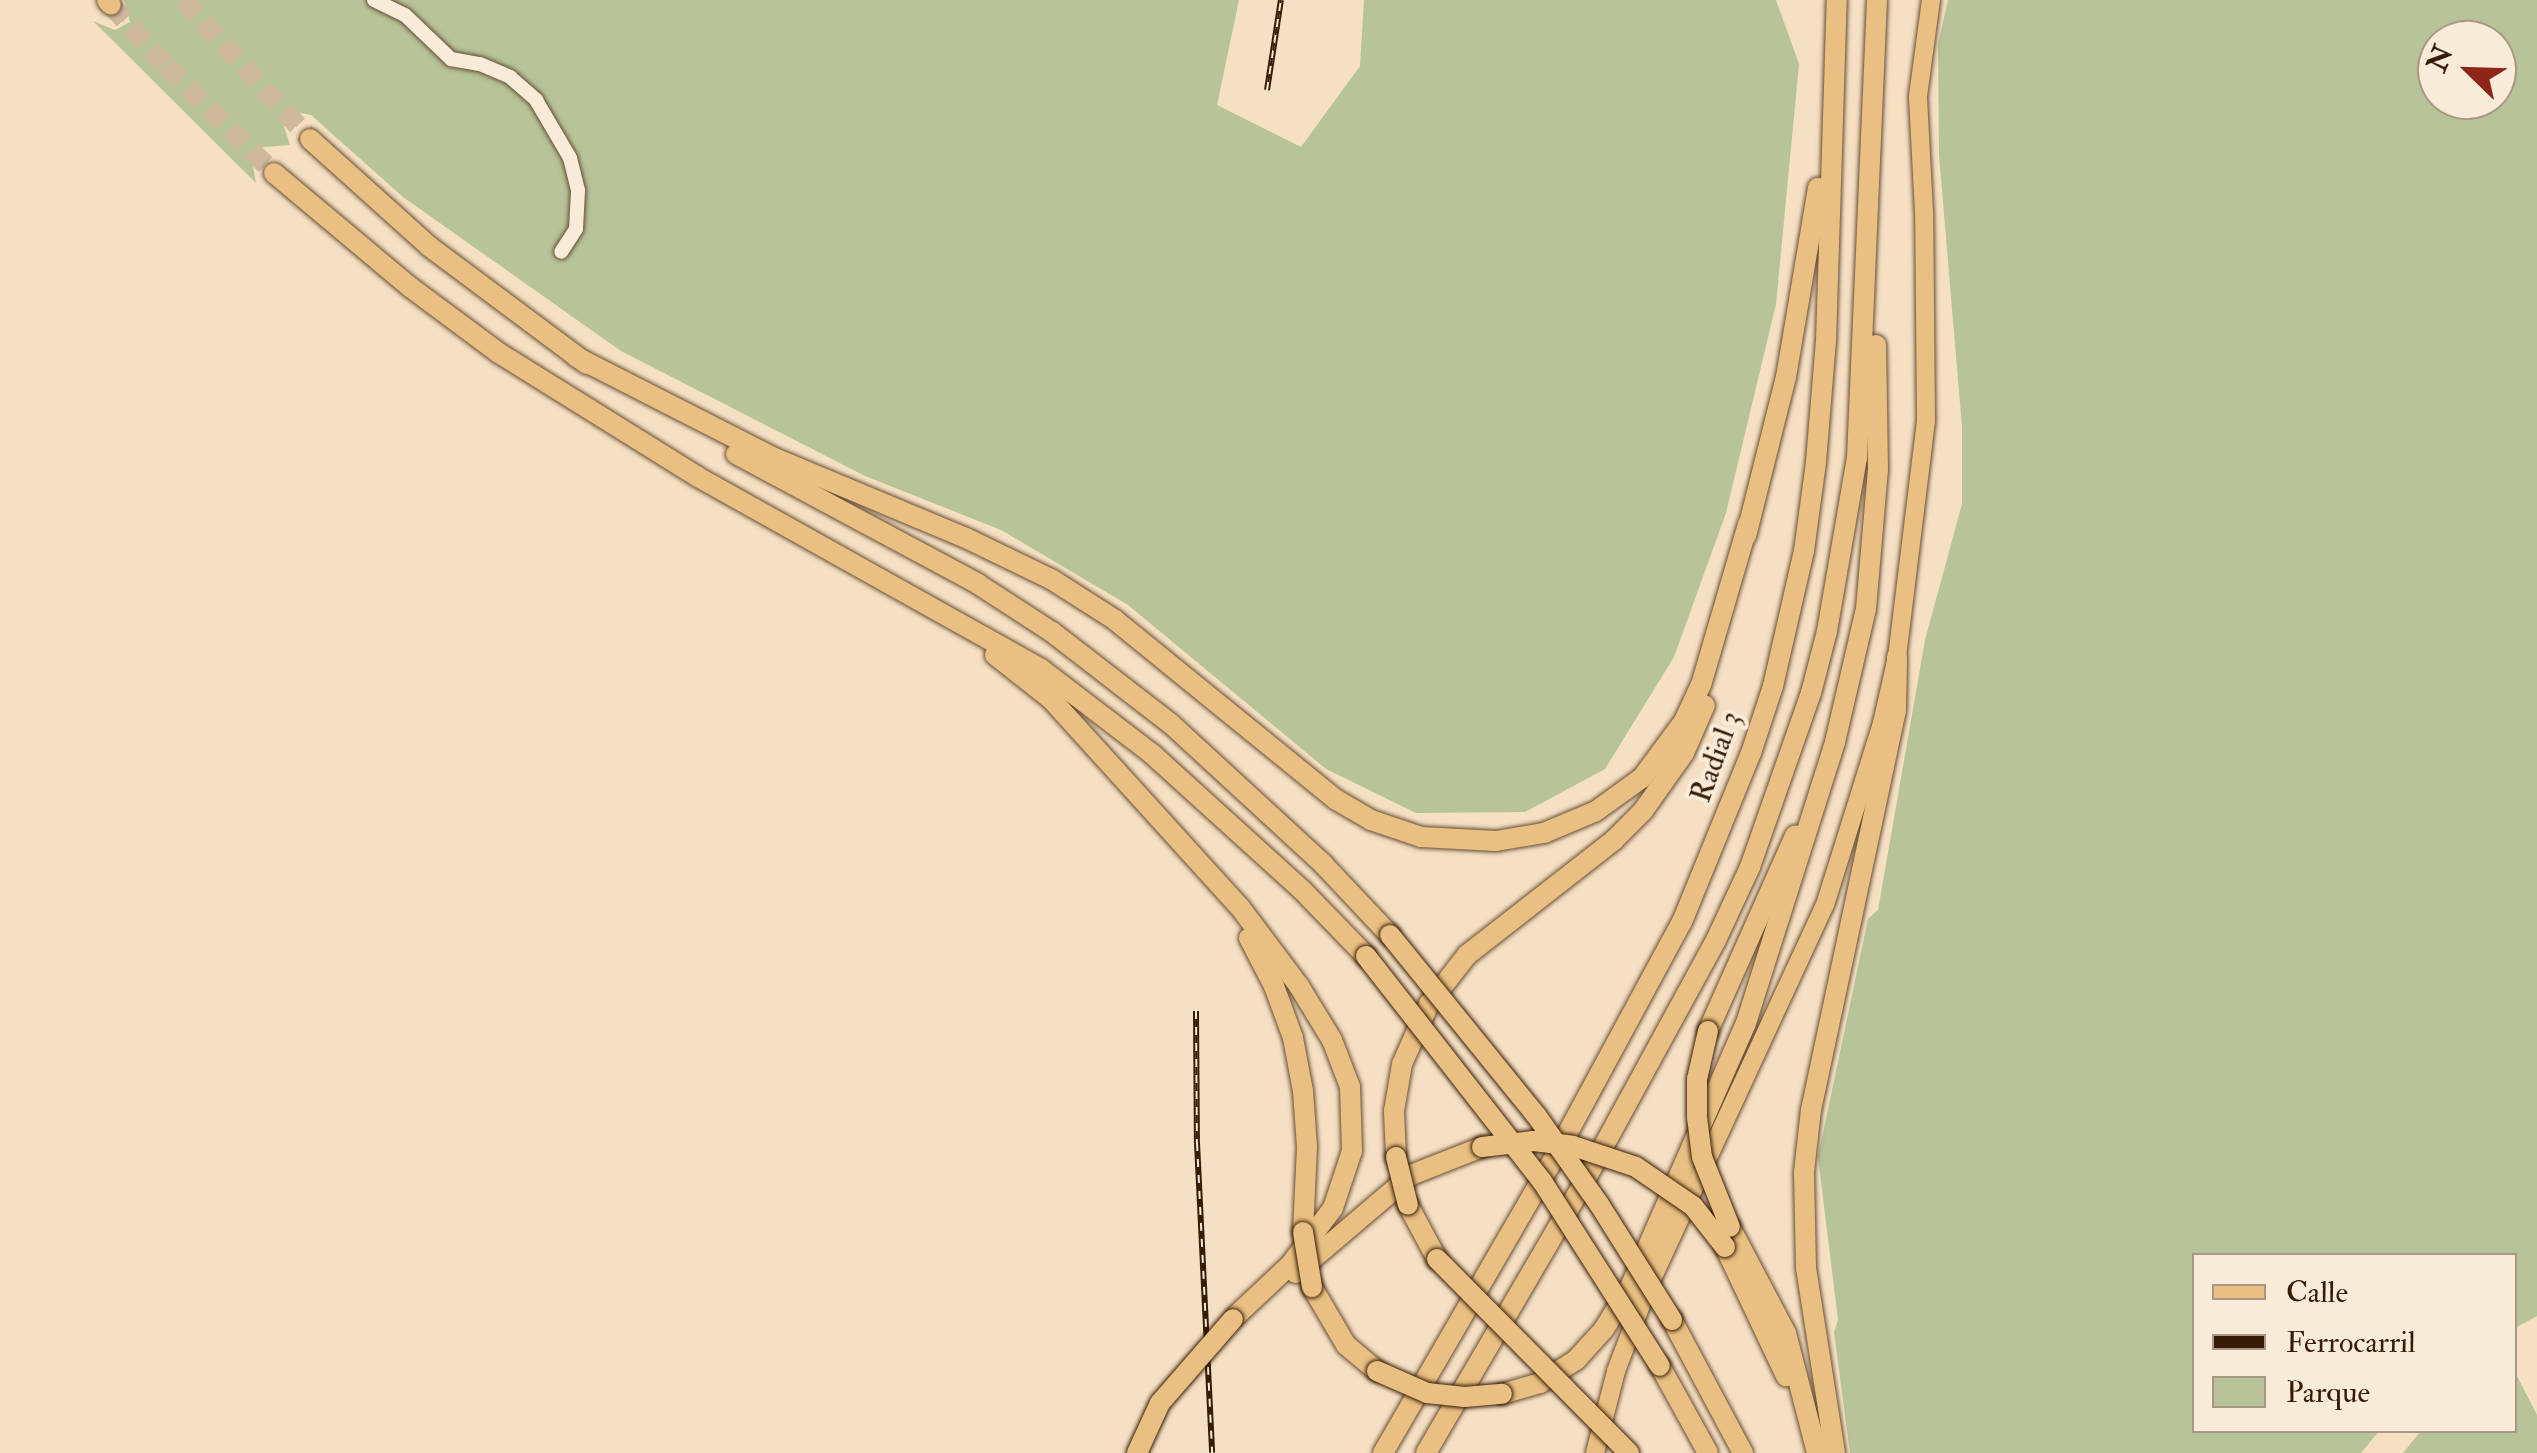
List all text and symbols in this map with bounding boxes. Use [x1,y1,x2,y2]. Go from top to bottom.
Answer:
north arrow [2417,20,2517,120]
text: N [2420,40,2462,77]
street label: Radial 3 [1683,706,1749,808]
legend [2192,1253,2517,1433]
text: Calle [2286,1274,2348,1311]
text: Ferrocarril [2286,1324,2416,1361]
text: Parque [2286,1374,2370,1411]

